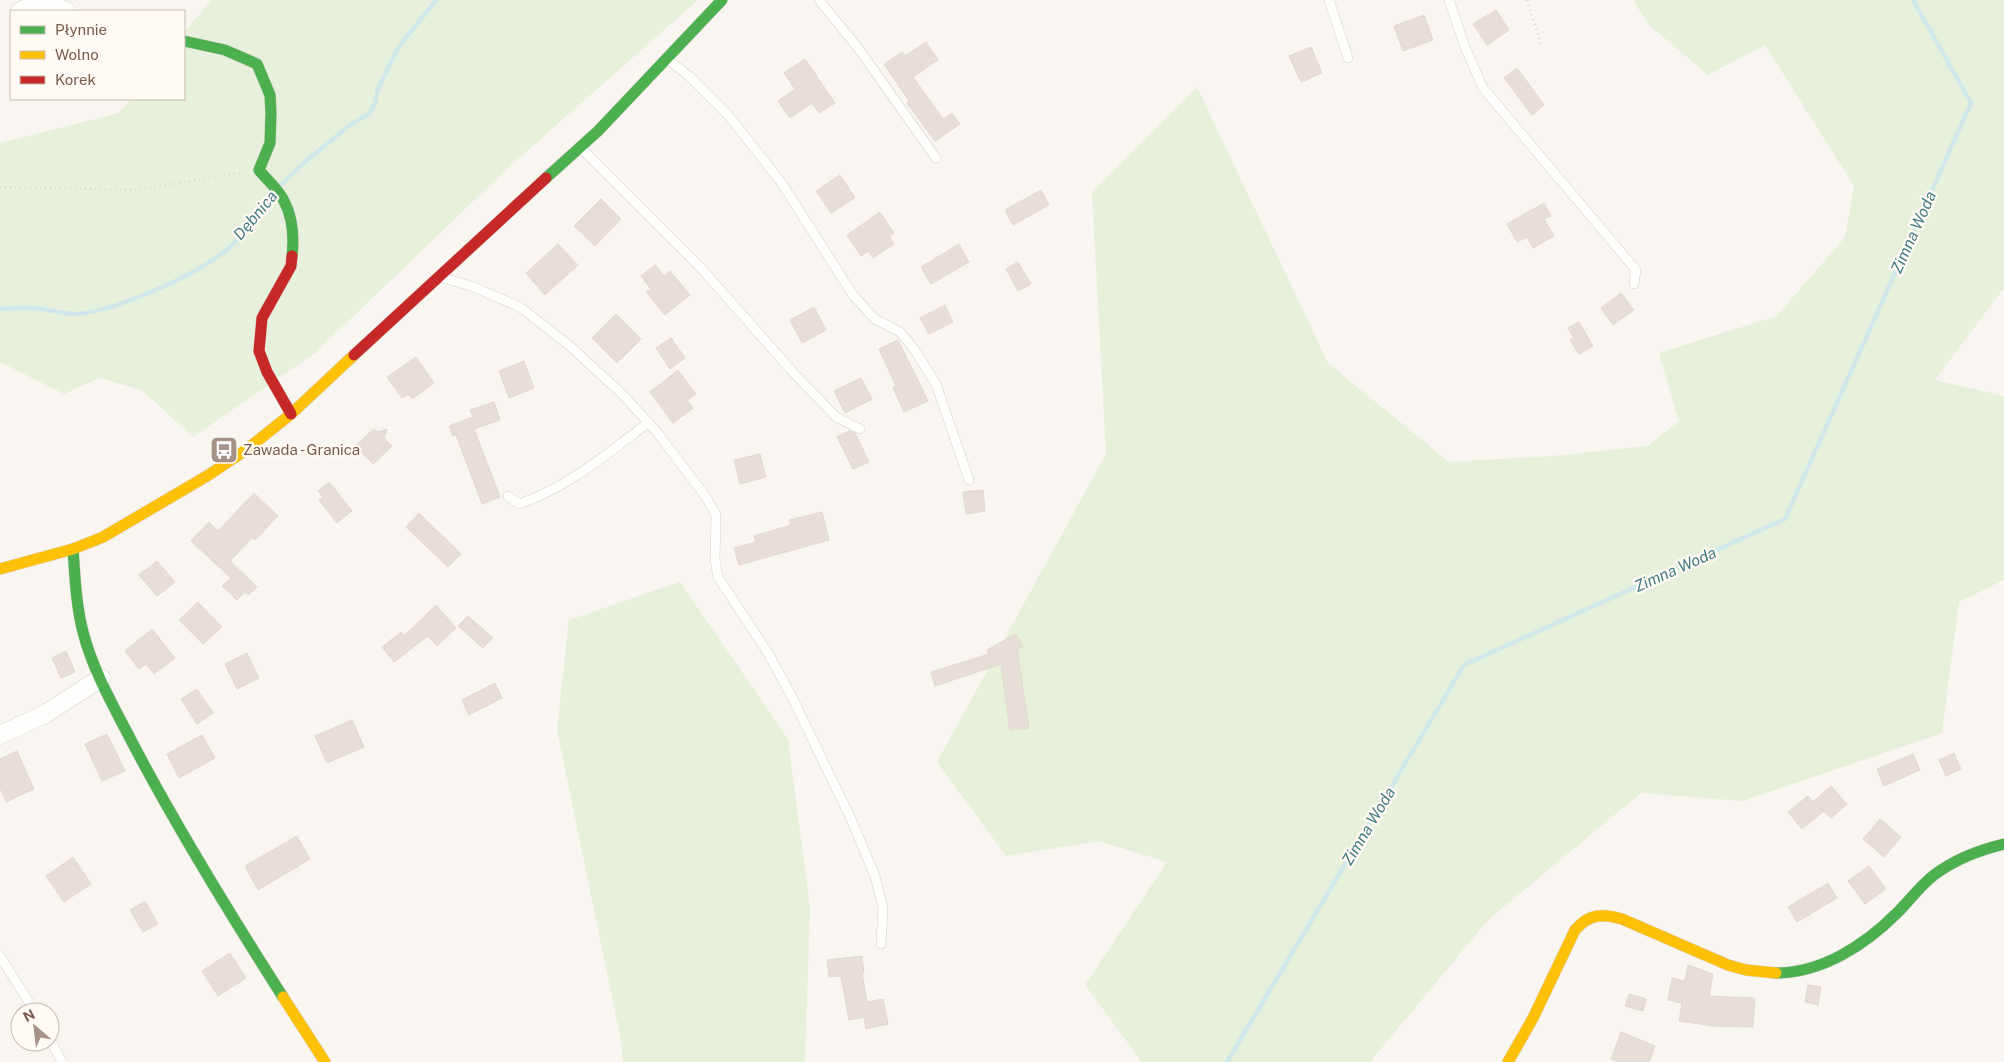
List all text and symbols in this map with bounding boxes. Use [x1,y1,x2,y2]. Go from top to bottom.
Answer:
legend [10,10,185,100]
text: Płynnie [55,21,107,38]
text: Wolno [55,46,99,63]
text: Korek [55,71,96,88]
water label: Dębnica [229,187,281,244]
water label: Zimna Woda [1887,188,1940,276]
bus stop icon: Zawada - Granica [209,435,239,465]
place label: Zawada - Granica [243,441,360,458]
water label: Zimna Woda [1631,543,1719,596]
water label: Zimna Woda [1338,784,1399,869]
north arrow [10,1002,60,1052]
text: N [20,1006,37,1025]

